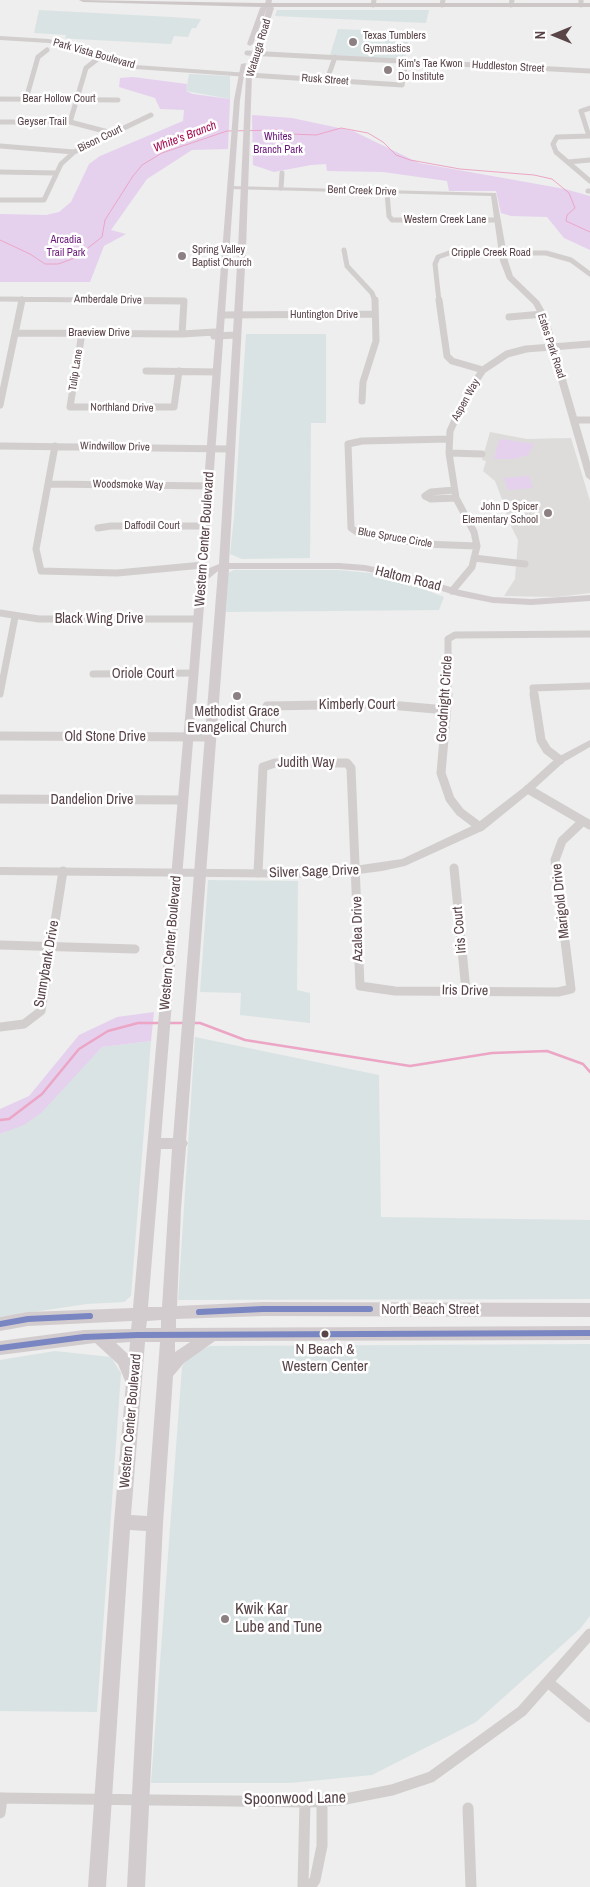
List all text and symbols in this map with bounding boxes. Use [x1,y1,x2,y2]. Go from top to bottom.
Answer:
north arrow [530,10,580,60]
street label: Watauga Road [244,17,274,79]
place label: Texas Tumblers Gymnastics [363,29,426,55]
text: N [531,31,549,39]
street label: Park Vista Boulevard [52,36,136,72]
marker: Texas Tumblers Gymnastics [347,36,359,48]
place label: Kim's Tae Kwon Do Institute [398,57,463,83]
street label: Huddleston Street [472,59,544,75]
marker: Kim's Tae Kwon Do Institute [382,64,394,76]
street label: Rusk Street [301,72,349,88]
street label: Bear Hollow Court [22,92,96,106]
street label: Geyser Trail [17,115,67,129]
water label: White's Branch [151,118,219,156]
street label: Bison Court [76,123,124,155]
park label: Whites Branch Park [253,130,303,156]
street label: Bent Creek Drive [327,183,397,199]
street label: Western Creek Lane [404,213,486,227]
park label: Arcadia Trail Park [47,233,85,259]
place label: Spring Valley Baptist Church [192,243,252,269]
street label: Cripple Creek Road [451,246,531,260]
marker: Spring Valley Baptist Church [176,250,188,262]
street label: Amberdale Drive [74,293,142,307]
street label: Huntington Drive [290,308,358,322]
street label: Estes Park Road [534,312,568,380]
street label: Braeview Drive [68,326,130,340]
street label: Tulip Lane [66,348,86,392]
street label: Aspen Way [449,377,483,423]
street label: Northland Drive [90,401,154,415]
street label: Windwillow Drive [80,440,150,454]
street label: Western Center Boulevard [192,471,218,607]
street label: Woodsmoke Way [93,478,163,492]
place label: John D Spicer Elementary School [462,500,538,526]
marker: John D Spicer Elementary School [542,507,554,519]
street label: Daffodil Court [124,519,180,533]
street label: Blue Spruce Circle [357,525,433,551]
street label: Haltom Road [373,563,443,595]
street label: Black Wing Drive [55,611,143,627]
street label: Goodnight Circle [434,655,456,743]
street label: Oriole Court [112,666,174,682]
marker: Methodist Grace Evangelical Church [231,690,243,702]
street label: Kimberly Court [319,697,395,713]
place label: Methodist Grace Evangelical Church [187,704,287,736]
street label: Old Stone Drive [64,729,146,745]
street label: Judith Way [277,755,335,771]
street label: Dandelion Drive [51,792,133,808]
street label: Silver Sage Drive [269,862,359,882]
street label: Marigold Drive [549,863,573,939]
street label: Western Center Boulevard [157,875,185,1011]
street label: Azalea Drive [349,896,367,962]
street label: Iris Court [450,906,470,954]
street label: Sunnybank Drive [31,919,63,1009]
street label: Iris Drive [442,982,488,1000]
street label: North Beach Street [381,1302,479,1318]
marker: N Beach & Western Center [320,1329,330,1339]
place label: N Beach & Western Center [282,1341,368,1376]
street label: Western Center Boulevard [117,1353,145,1489]
place label: Kwik Kar Lube and Tune [235,1600,322,1638]
marker: Kwik Kar Lube and Tune [219,1613,231,1625]
street label: Spoonwood Lane [244,1789,346,1809]

